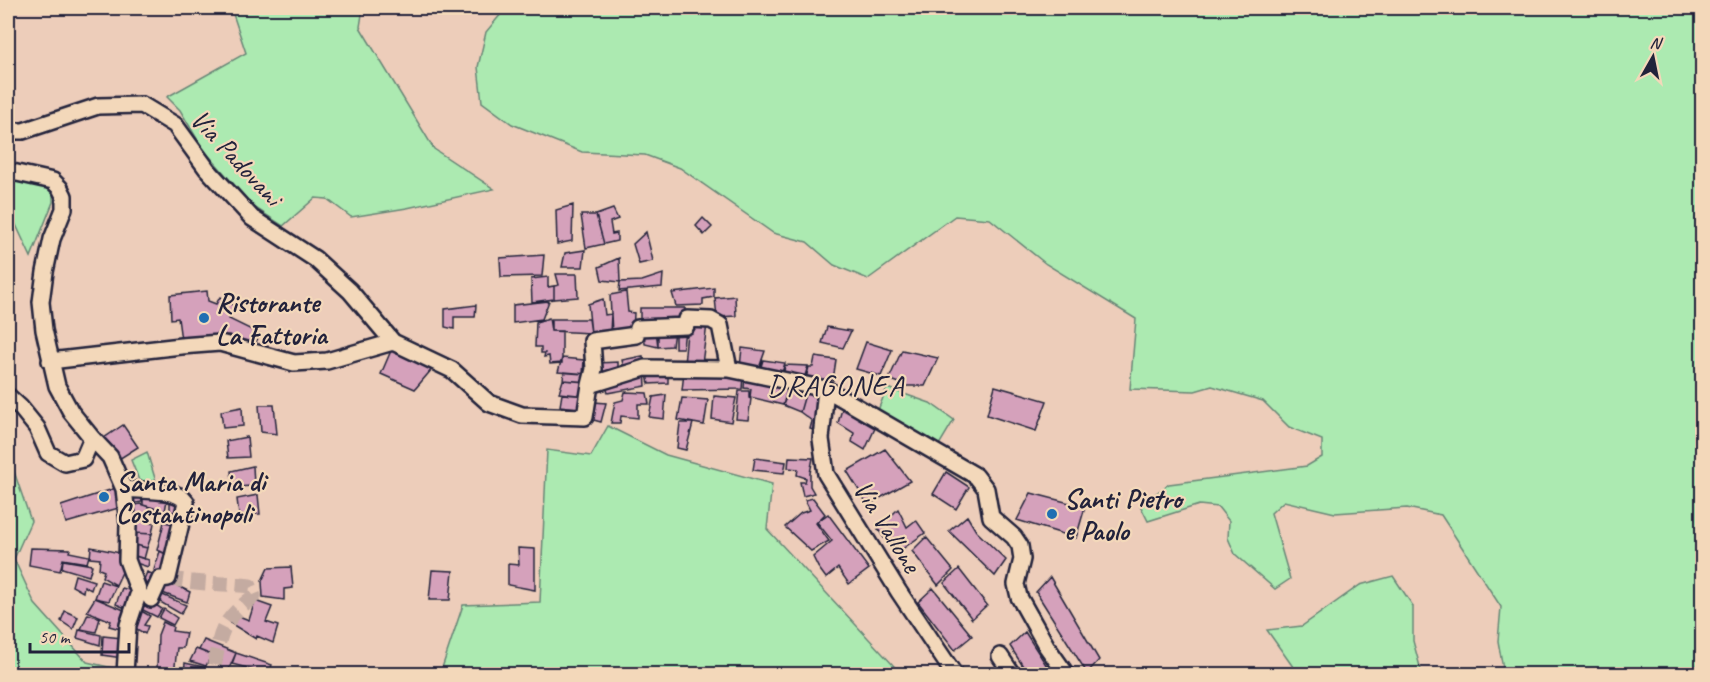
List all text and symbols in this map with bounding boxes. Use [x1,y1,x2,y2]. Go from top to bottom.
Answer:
north arrow [1623,27,1683,87]
text: N [1649,33,1665,54]
street label: Via Padovani [183,102,293,216]
place label: Ristorante La Fattoria [216,285,329,352]
marker: Ristorante La Fattoria [197,311,211,325]
district label: DRAGONEA [767,366,905,404]
place label: Santa Maria di Costantinopoli [116,464,269,531]
street label: Via Vallone [846,474,930,580]
place label: Santi Pietro e Paolo [1064,481,1185,548]
marker: Santa Maria di Costantinopoli [97,490,111,504]
marker: Santi Pietro e Paolo [1045,507,1059,521]
scale bar [30,616,129,654]
text: 50 m [39,626,72,648]

